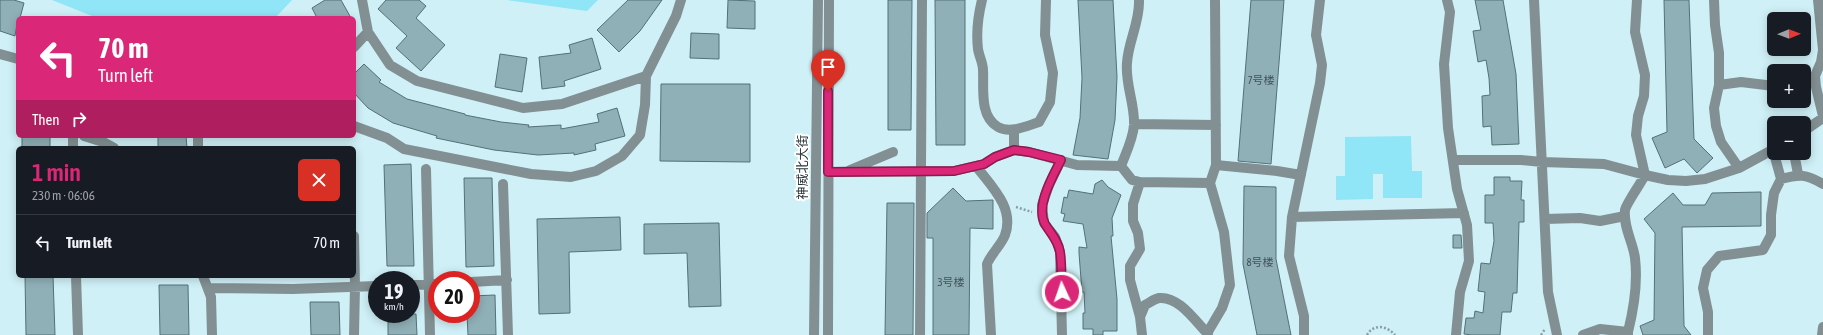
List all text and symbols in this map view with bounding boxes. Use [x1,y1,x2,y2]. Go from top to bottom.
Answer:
north arrow [1767,12,1811,56]
map controls [1767,12,1811,160]
icon: left [32,32,84,84]
text: 70 m [98,32,148,64]
pin [811,50,845,91]
icon: arrive [817,56,839,78]
button: + [1767,64,1811,108]
text: Turn left [98,65,153,86]
house number: 7号楼 [1247,74,1275,86]
icon: right [68,108,90,130]
text: Then [32,111,60,128]
button: − [1767,116,1811,160]
street label: 神威北大街 [795,134,810,200]
text: 1 min [32,159,81,186]
button: close [298,159,340,201]
text: 230 m · 06:06 [32,188,95,203]
icon: left [32,232,54,254]
text: Turn left [66,234,112,251]
text: 70 m [313,234,340,251]
house number: 8号楼 [1246,256,1274,268]
speed limit sign: 20 [428,271,480,323]
position arrow [1041,271,1083,313]
house number: 3号楼 [937,276,965,288]
text: 19 [385,280,403,303]
text: km/h [384,301,404,312]

